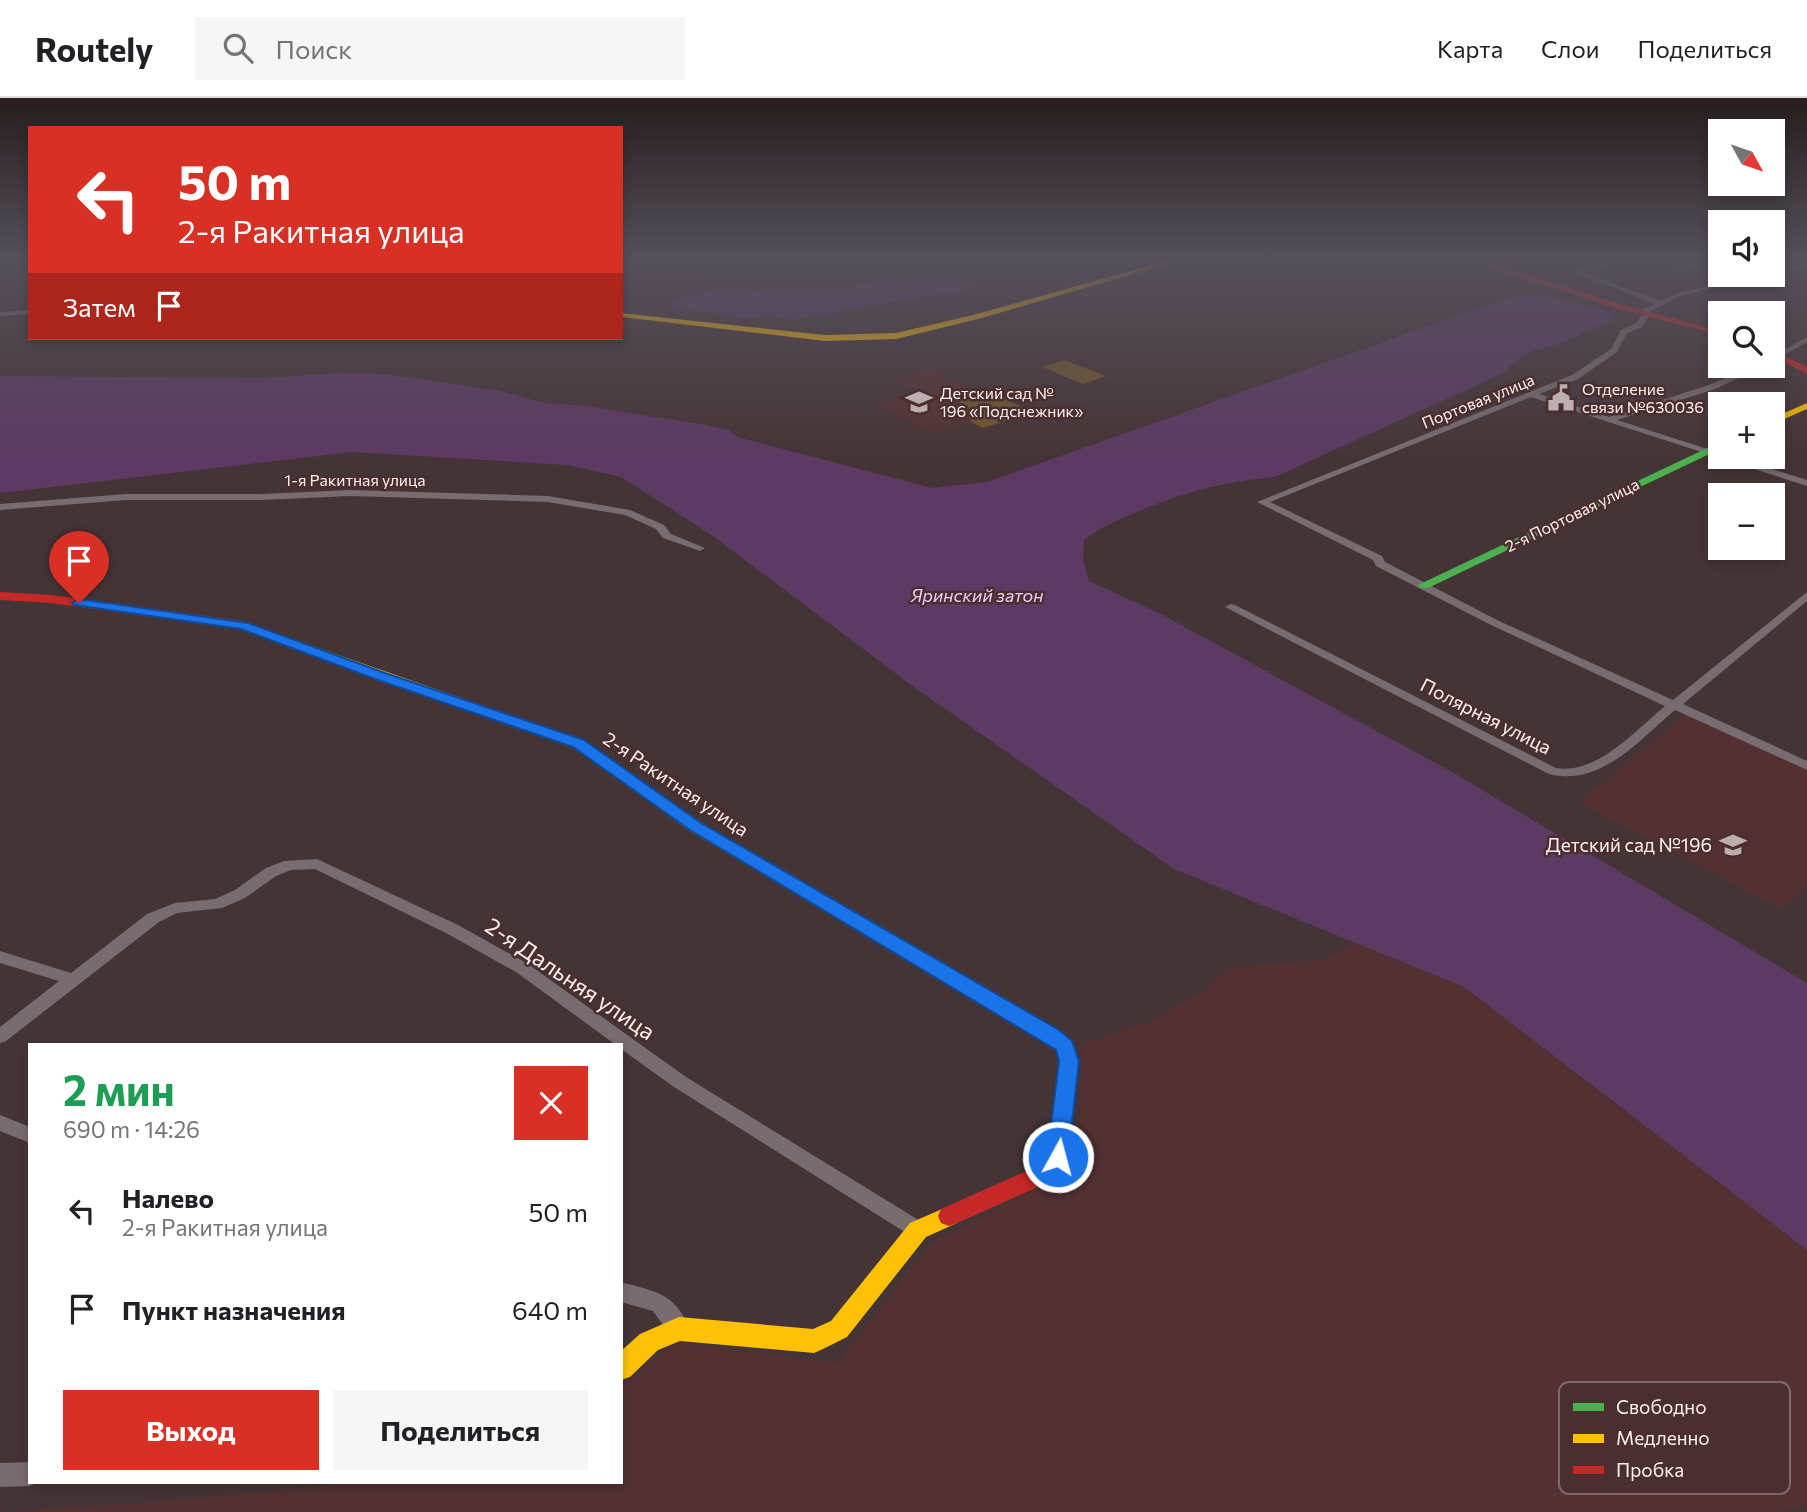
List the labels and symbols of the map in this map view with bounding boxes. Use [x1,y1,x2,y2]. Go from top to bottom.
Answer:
north arrow [1708,119,1785,196]
street label: Портовая улица [1419,369,1537,432]
place label: Отделение связи №630036 [1582,379,1704,416]
place label: Детский сад № 196 «Подснежник» [940,383,1083,420]
public building icon: Отделение связи №630036 [1546,383,1576,413]
school or university icon: Детский сад № 196 «Подснежник» [904,387,934,417]
street label: 1-я Ракитная улица [284,470,426,489]
street label: 2-я Портовая улица [1502,474,1642,555]
pin [49,531,109,603]
water label: Яринский затон [909,584,1044,606]
street label: Полярная улица [1417,673,1555,758]
street label: 2-я Ракитная улица [599,726,753,841]
school or university icon: Детский сад №196 [1718,830,1748,860]
place label: Детский сад №196 [1546,833,1712,856]
street label: 2-я Дальняя улица [480,911,661,1045]
position arrow [1021,1120,1095,1194]
legend [1559,1382,1790,1494]
text: Свободно [1616,1395,1706,1418]
text: Медленно [1616,1426,1710,1449]
text: Пробка [1616,1458,1684,1481]

